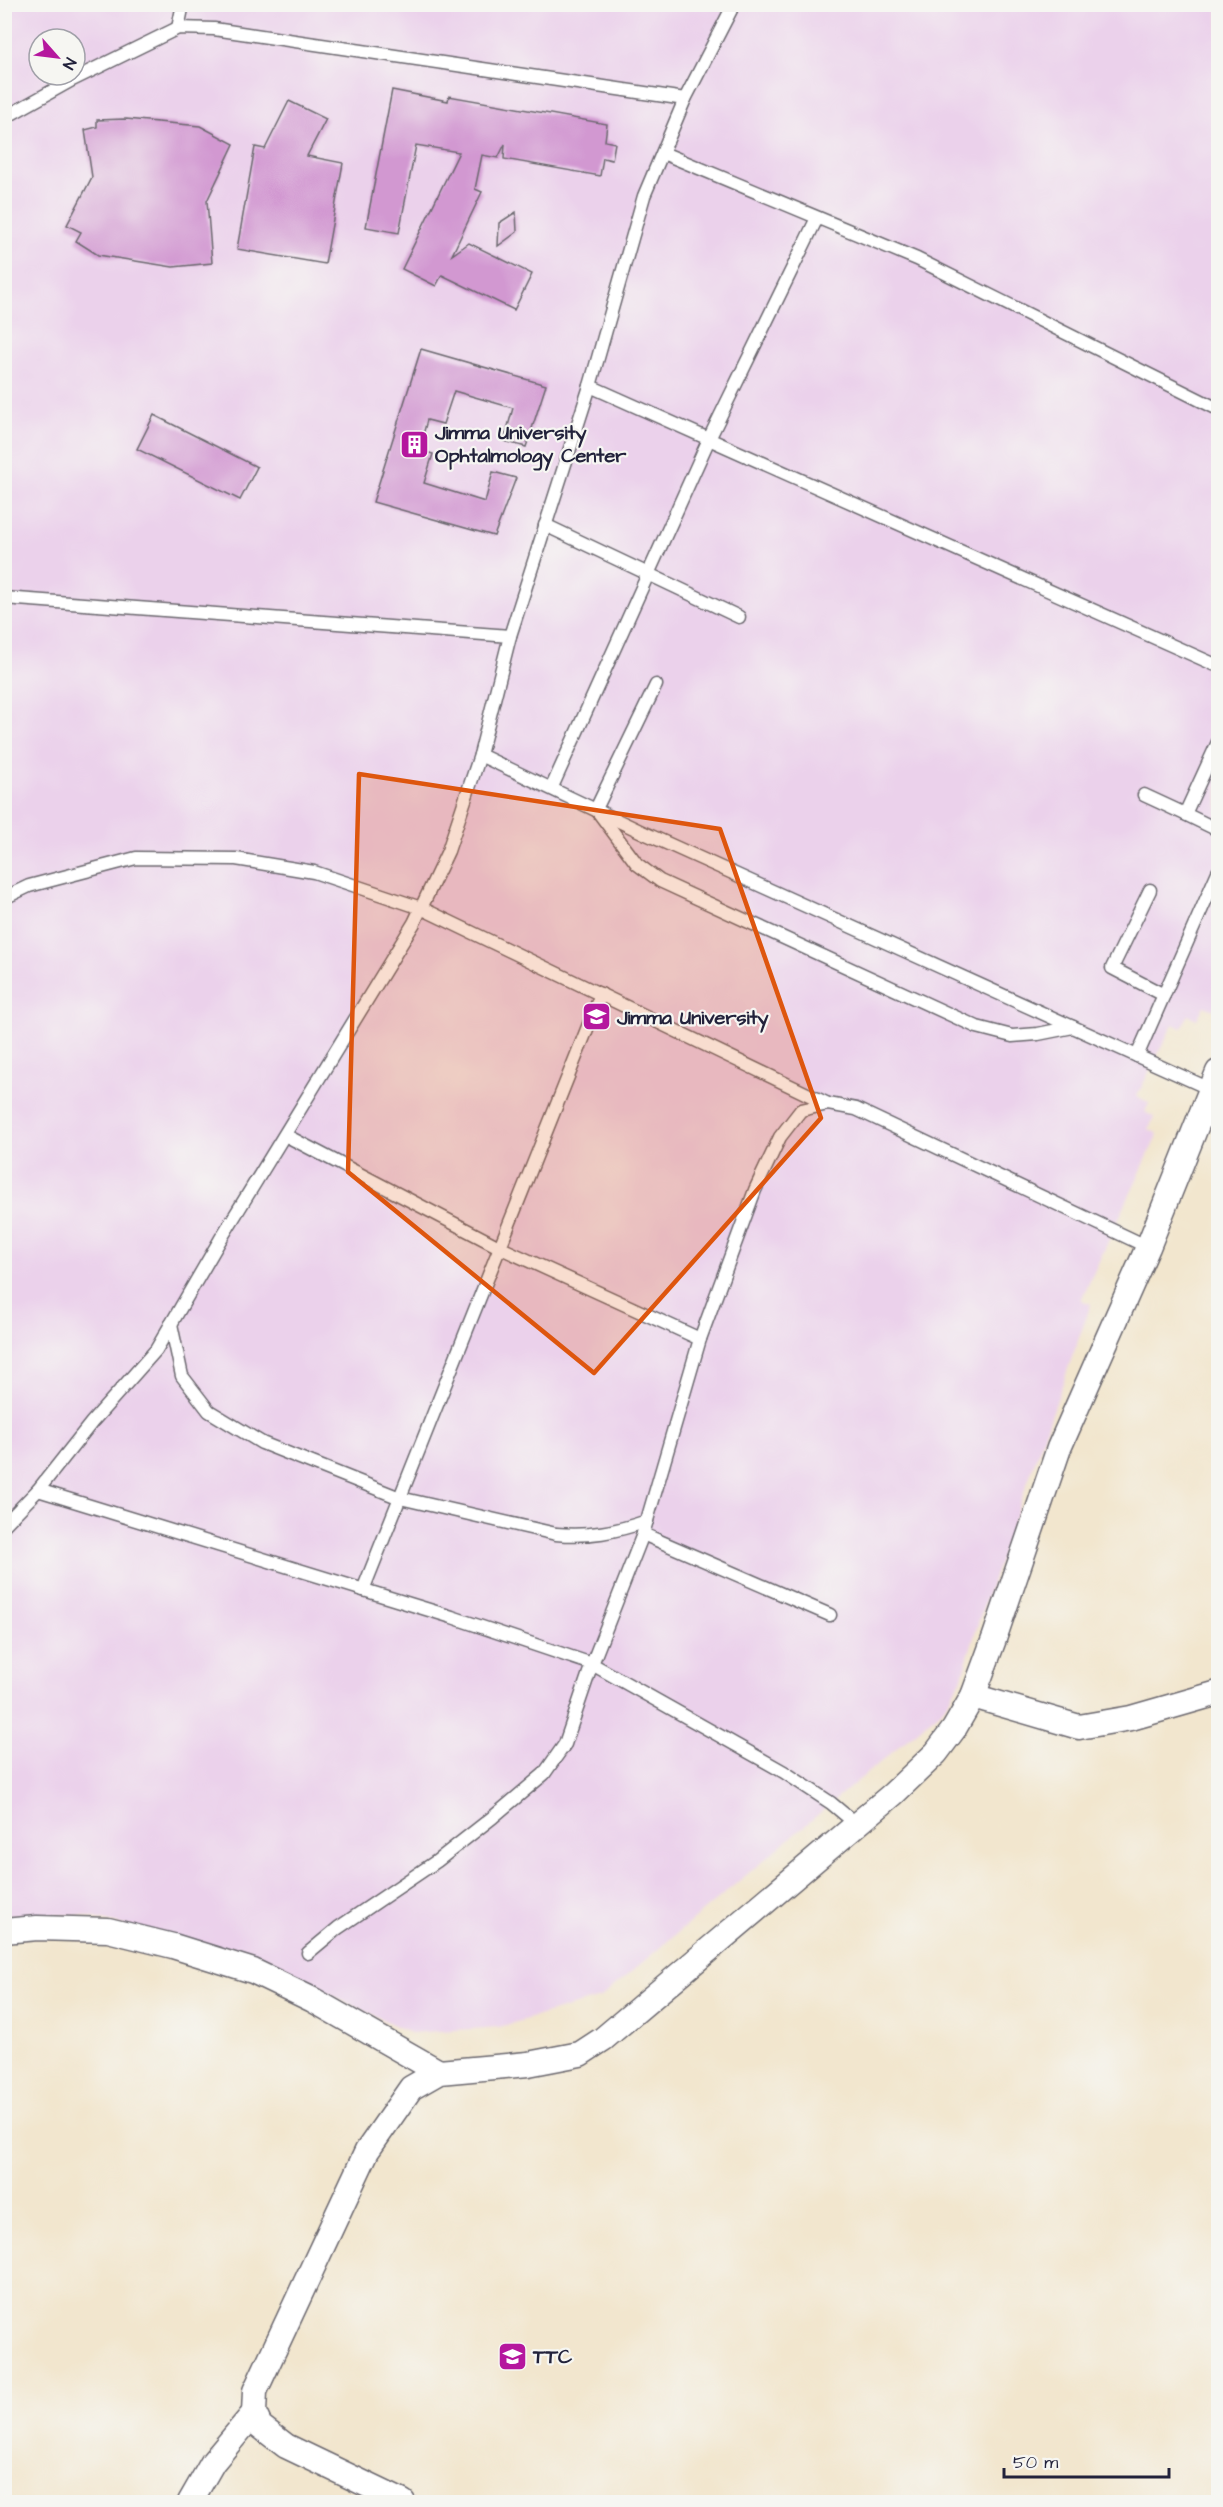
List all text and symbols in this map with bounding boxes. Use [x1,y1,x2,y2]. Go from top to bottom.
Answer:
north arrow [27,27,87,87]
text: N [57,54,81,73]
place label: Jimma University Ophtalmology Center [434,419,627,471]
building icon: Jimma University Ophtalmology Center [398,428,430,460]
school or university icon: Jimma University [580,1001,612,1033]
place label: Jimma University [616,1004,769,1033]
school or university icon: TTC [496,2340,528,2372]
place label: TTC [532,2343,573,2371]
scale bar [1004,2441,1169,2479]
text: 50 m [1013,2450,1058,2475]

